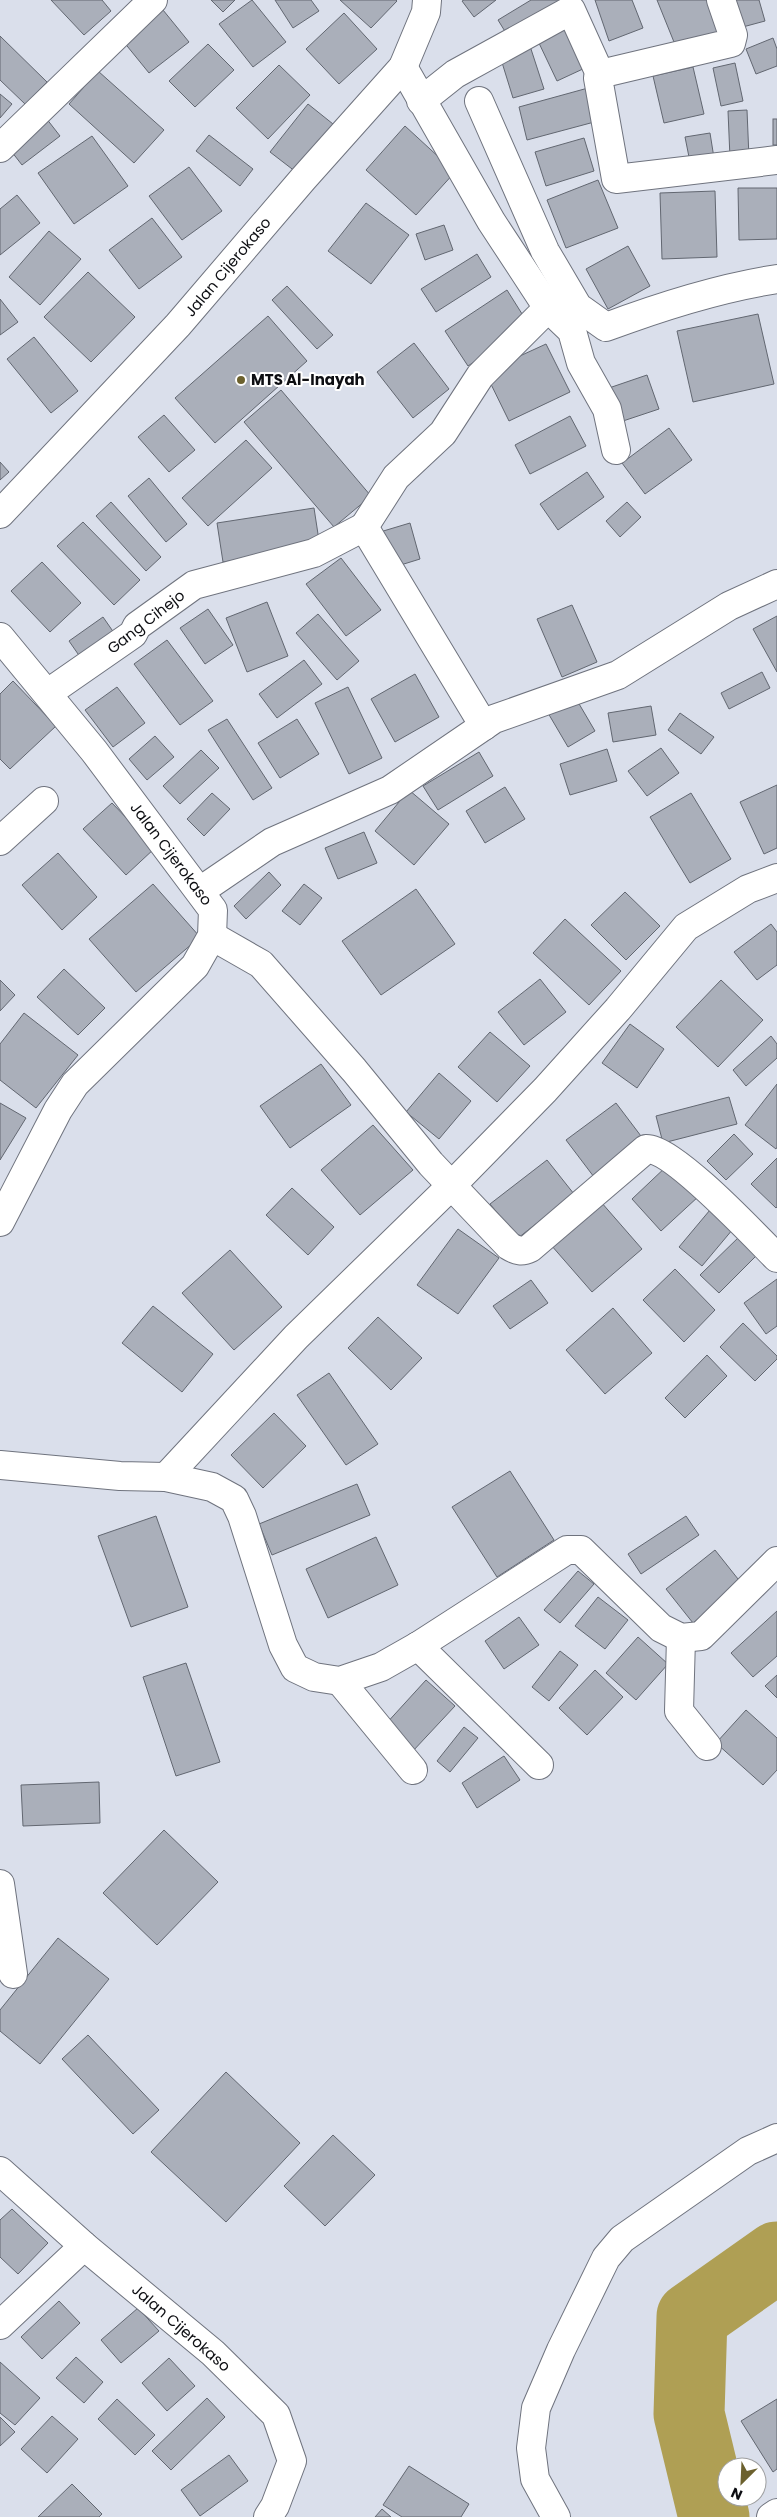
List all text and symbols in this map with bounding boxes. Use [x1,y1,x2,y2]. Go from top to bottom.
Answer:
street label: Jalan Cijerokaso [180,212,276,321]
place label: MTS Al-Inayah [251,369,365,390]
marker: MTS Al-Inayah [235,374,247,386]
street label: Gang Cihejo [103,585,189,659]
street label: Jalan Cijerokaso [126,798,217,910]
street label: Jalan Cijerokaso [128,2279,235,2376]
north arrow [717,2457,767,2507]
text: N [728,2483,746,2505]

